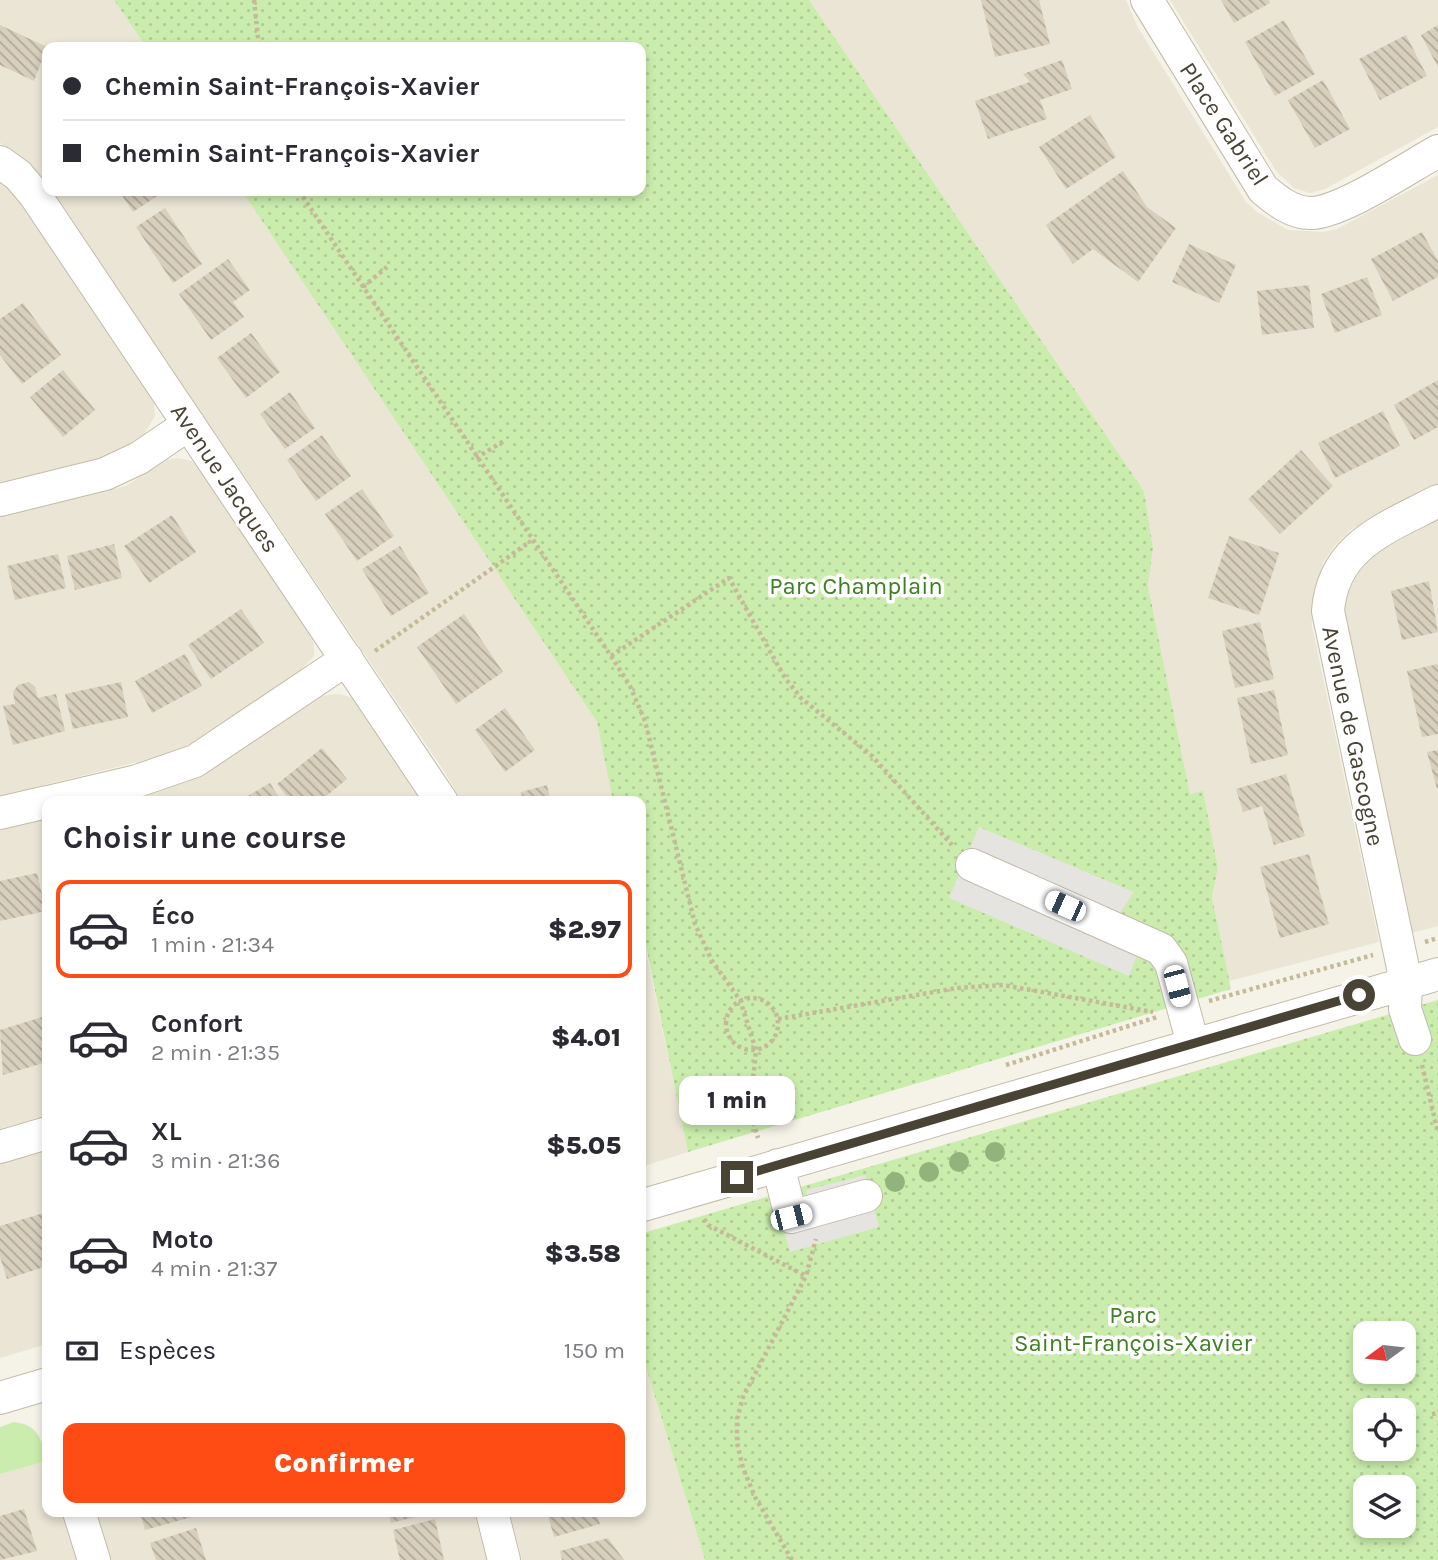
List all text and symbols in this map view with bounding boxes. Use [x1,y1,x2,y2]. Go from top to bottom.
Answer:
street label: Place Gabriel [1174,57,1274,191]
text: Chemin Saint-François-Xavier [105,71,479,102]
text: Chemin Saint-François-Xavier [105,138,479,169]
street label: Avenue Jacques [165,398,285,558]
park label: Parc Champlain [769,572,943,600]
street label: Avenue de Gascogne [1316,623,1390,849]
text: Choisir une course [63,819,346,856]
car [1042,888,1089,924]
icon: car [67,898,130,961]
text: Éco [151,900,195,931]
text: $2.97 [548,914,621,945]
text: 1 min · 21:34 [151,931,274,958]
car [1162,963,1193,1009]
route start [1343,979,1375,1011]
icon: car [67,1006,130,1069]
text: Confort [151,1008,243,1039]
text: $4.01 [551,1022,621,1053]
text: 2 min · 21:35 [151,1039,280,1066]
callout: 1 min [679,1076,795,1124]
text: 1 min [707,1087,767,1114]
icon: car [67,1114,130,1177]
text: XL [151,1116,182,1147]
text: $5.05 [546,1130,621,1161]
text: 3 min · 21:36 [151,1147,280,1174]
route end [721,1161,753,1193]
car [769,1202,814,1232]
icon: car [67,1222,130,1285]
text: Moto [151,1224,213,1255]
text: $3.58 [545,1238,621,1269]
text: 4 min · 21:37 [151,1255,277,1282]
park label: Parc Saint-François-Xavier [1014,1301,1252,1357]
north arrow [1353,1321,1416,1384]
map controls [1353,1321,1416,1538]
icon: cash [63,1332,101,1370]
text: Espèces [119,1335,216,1366]
text: 150 m [564,1337,625,1364]
button: locate [1353,1398,1416,1461]
button: Confirmer [63,1423,625,1503]
button: layers [1353,1475,1416,1538]

